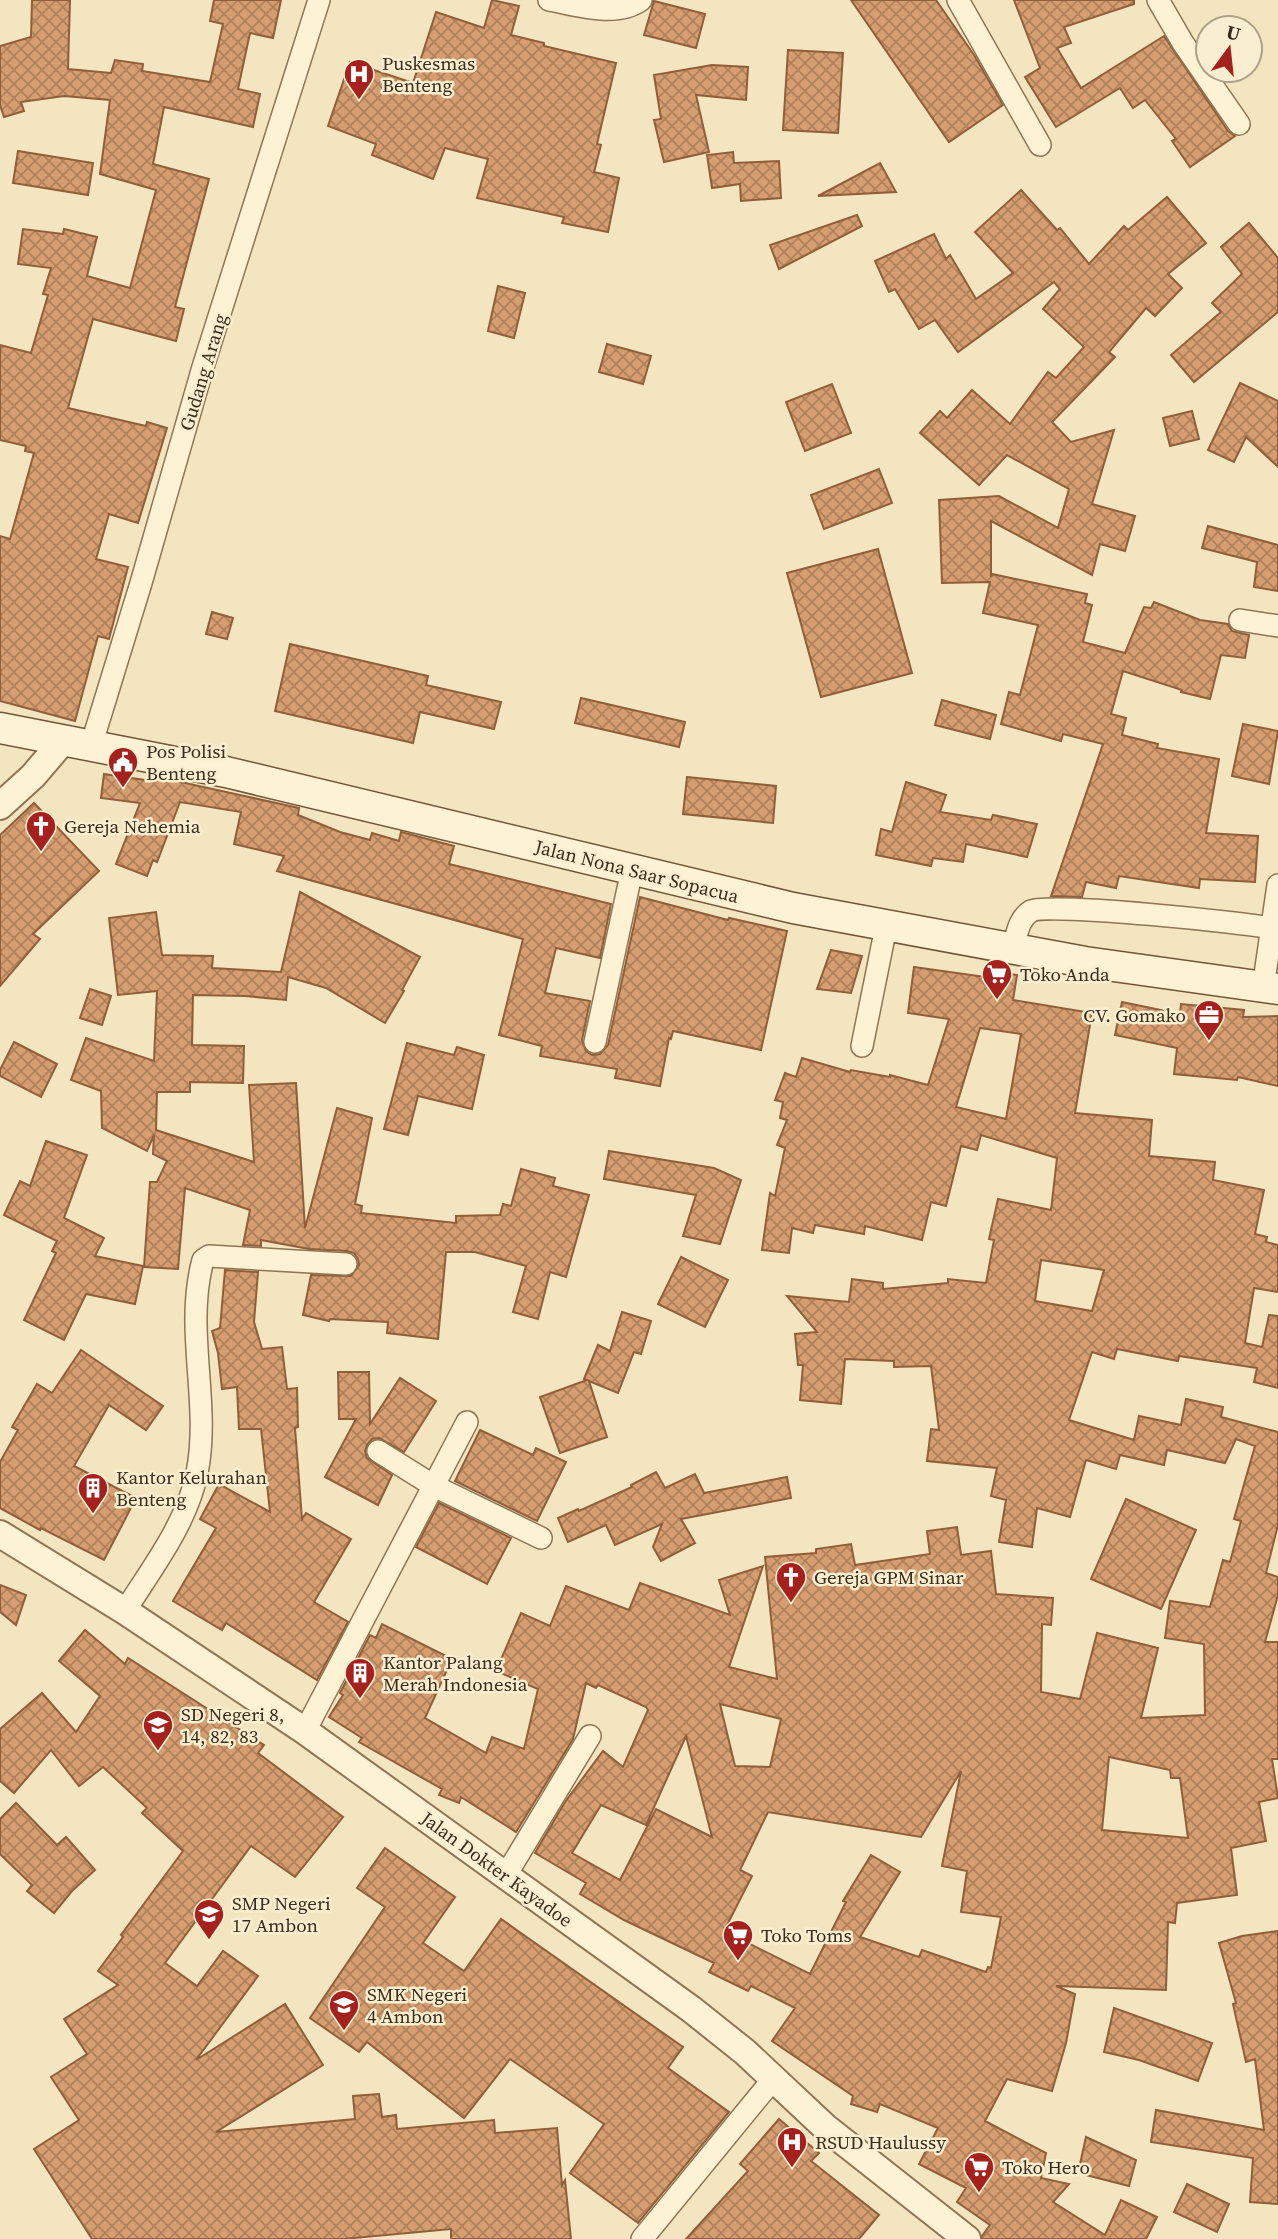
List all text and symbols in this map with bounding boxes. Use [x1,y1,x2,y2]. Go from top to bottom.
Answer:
north arrow [1194,14,1264,84]
text: U [1223,18,1244,47]
place label: Puskesmas Benteng [382,50,475,98]
hospital icon: Puskesmas Benteng [342,57,376,101]
street label: Gudang Arang [173,310,233,434]
place label: Pos Polisi Benteng [146,738,227,786]
public building icon: Pos Polisi Benteng [106,745,140,789]
church icon: Gereja Nehemia [24,809,58,853]
place label: Gereja Nehemia [64,813,201,839]
street label: Jalan Nona Saar Sopacua [531,833,742,909]
supermarket icon: Toko Anda [980,957,1014,1001]
place label: Toko Anda [1020,961,1110,987]
office icon: CV. Gomako [1192,998,1226,1042]
place label: CV. Gomako [1083,1002,1186,1028]
place label: Kantor Kelurahan Benteng [116,1464,267,1512]
building icon: Kantor Kelurahan Benteng [76,1471,110,1515]
church icon: Gereja GPM Sinar [774,1560,808,1604]
place label: Gereja GPM Sinar [814,1564,964,1590]
place label: Kantor Palang Merah Indonesia [383,1649,528,1697]
building icon: Kantor Palang Merah Indonesia [343,1656,377,1700]
place label: SD Negeri 8, 14, 82, 83 [181,1701,285,1749]
school or university icon: SD Negeri 8, 14, 82, 83 [141,1708,175,1752]
street label: Jalan Dokter Kayadoe [415,1804,578,1933]
place label: SMP Negeri 17 Ambon [232,1890,331,1938]
school or university icon: SMP Negeri 17 Ambon [192,1897,226,1941]
supermarket icon: Toko Toms [721,1918,755,1962]
place label: Toko Toms [761,1922,852,1948]
place label: SMK Negeri 4 Ambon [367,1981,468,2029]
school or university icon: SMK Negeri 4 Ambon [327,1988,361,2032]
hospital icon: RSUD Haulussy [775,2125,809,2169]
place label: RSUD Haulussy [815,2129,946,2155]
supermarket icon: Toko Hero [962,2150,996,2194]
place label: Toko Hero [1002,2154,1090,2180]

